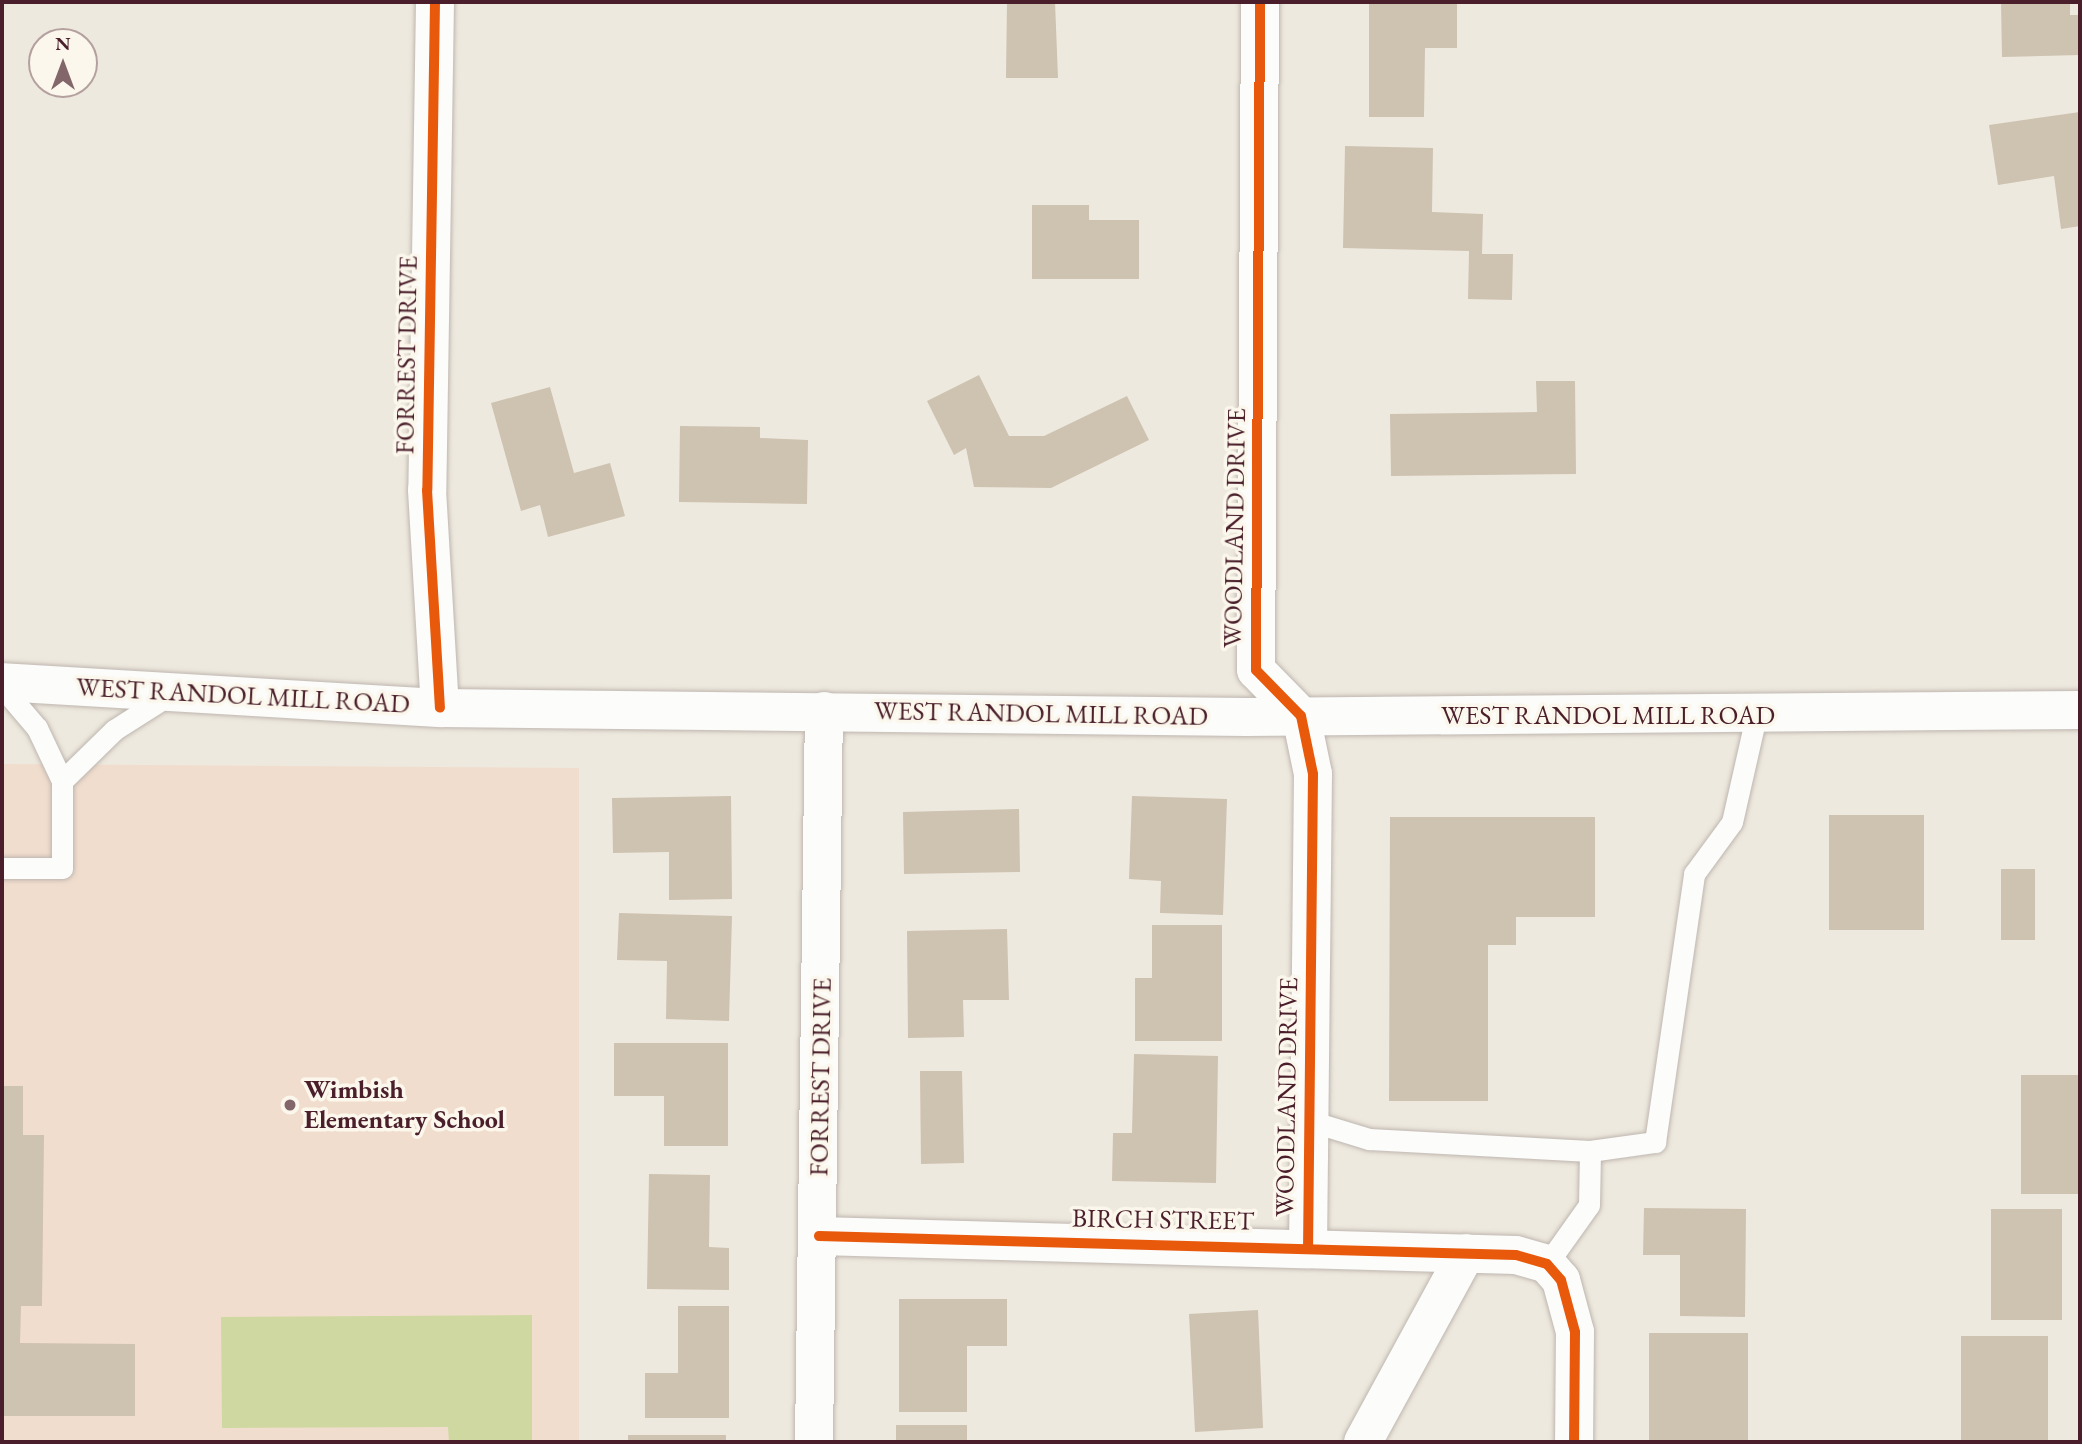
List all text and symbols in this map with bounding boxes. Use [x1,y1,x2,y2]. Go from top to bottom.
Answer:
north arrow [28,28,98,98]
text: N [55,31,71,56]
street label: FORREST DRIVE [390,255,424,455]
street label: WOODLAND DRIVE [1217,408,1253,648]
street label: WEST RANDOL MILL ROAD [75,672,411,720]
street label: WEST RANDOL MILL ROAD [874,695,1208,733]
street label: WEST RANDOL MILL ROAD [1441,700,1775,732]
street label: FORREST DRIVE [804,977,838,1177]
street label: WOODLAND DRIVE [1269,977,1305,1217]
place label: Wimbish Elementary School [304,1074,505,1136]
marker: Wimbish Elementary School [282,1097,298,1113]
street label: BIRCH STREET [1072,1203,1254,1237]

